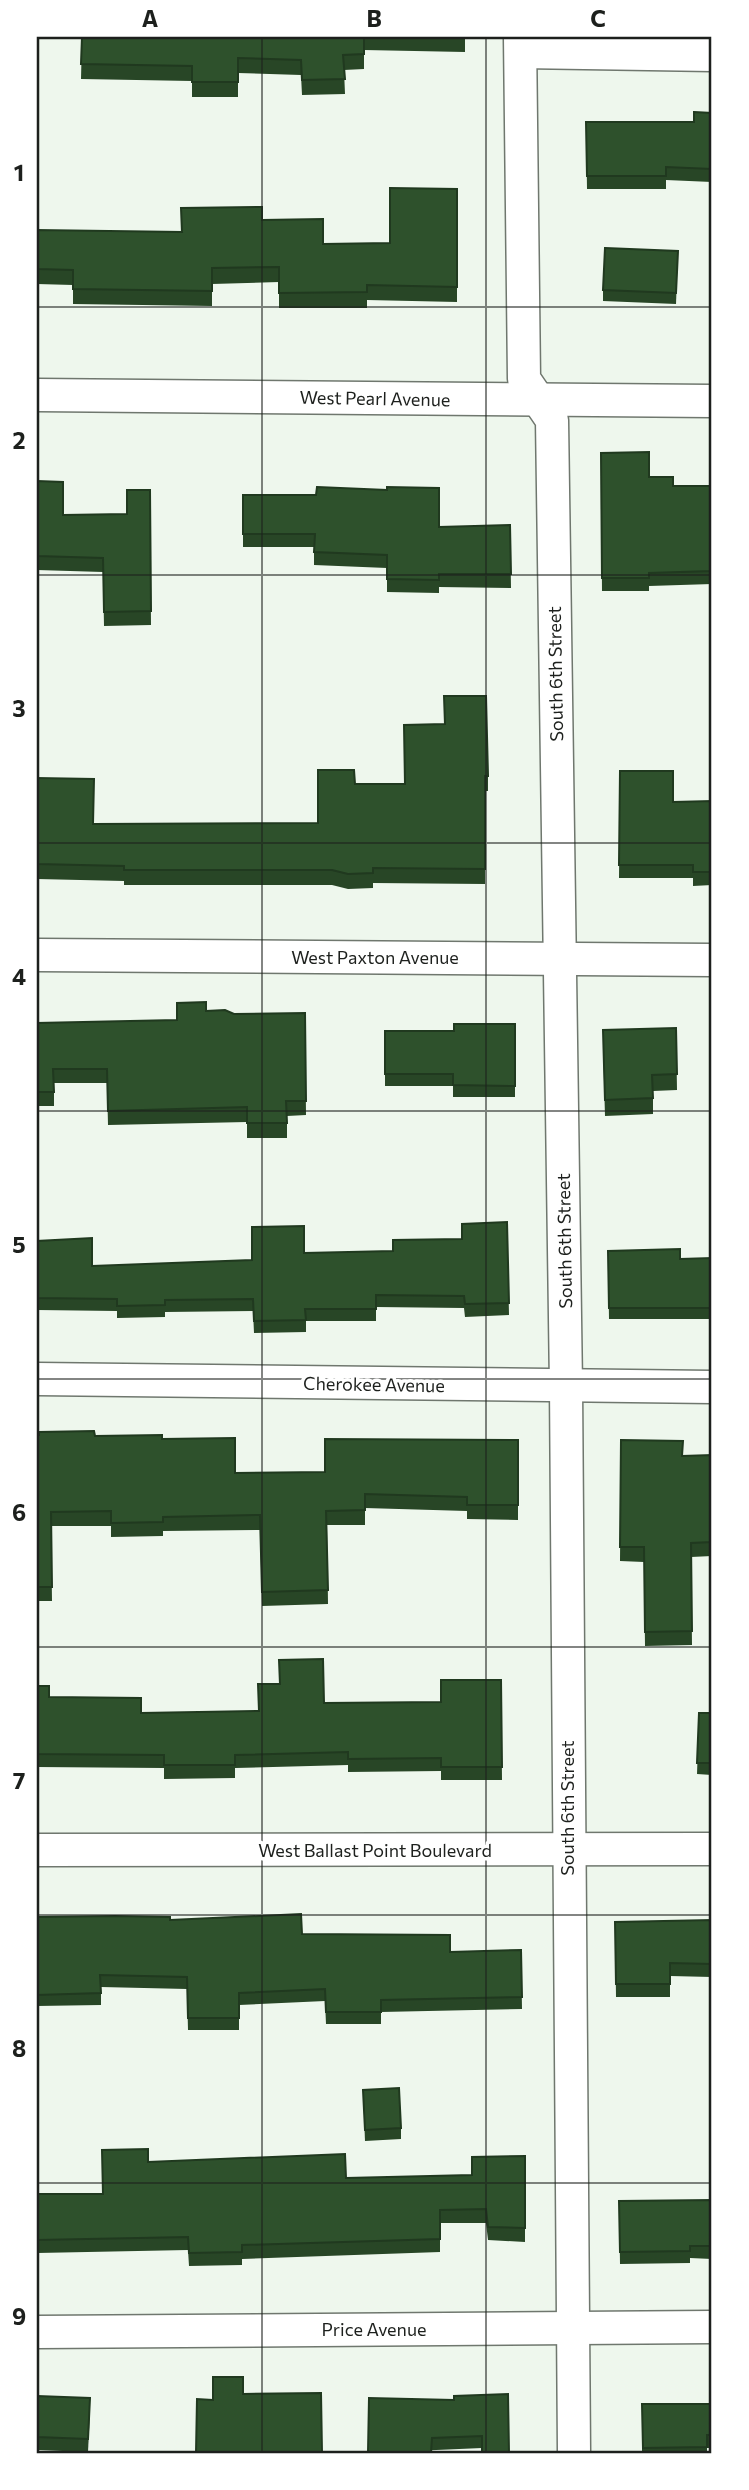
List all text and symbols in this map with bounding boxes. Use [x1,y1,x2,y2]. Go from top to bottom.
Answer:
text: A [142,4,159,32]
text: B [366,4,382,32]
text: C [590,4,606,32]
text: 1 [14,158,24,186]
street label: West Pearl Avenue [299,386,451,410]
text: 2 [12,426,26,454]
street label: South 6th Street [543,606,567,742]
text: 3 [12,694,26,722]
street label: West Paxton Avenue [291,946,459,968]
text: 4 [12,962,26,990]
street label: South 6th Street [552,1173,576,1309]
text: 5 [12,1230,26,1258]
street label: Cherokee Avenue [303,1372,445,1396]
text: 6 [12,1498,26,1526]
street label: South 6th Street [556,1740,578,1876]
text: 7 [13,1766,25,1794]
street label: West Ballast Point Boulevard [258,1839,492,1861]
text: 8 [12,2034,26,2062]
text: 9 [12,2302,26,2330]
street label: Price Avenue [322,2318,426,2340]

